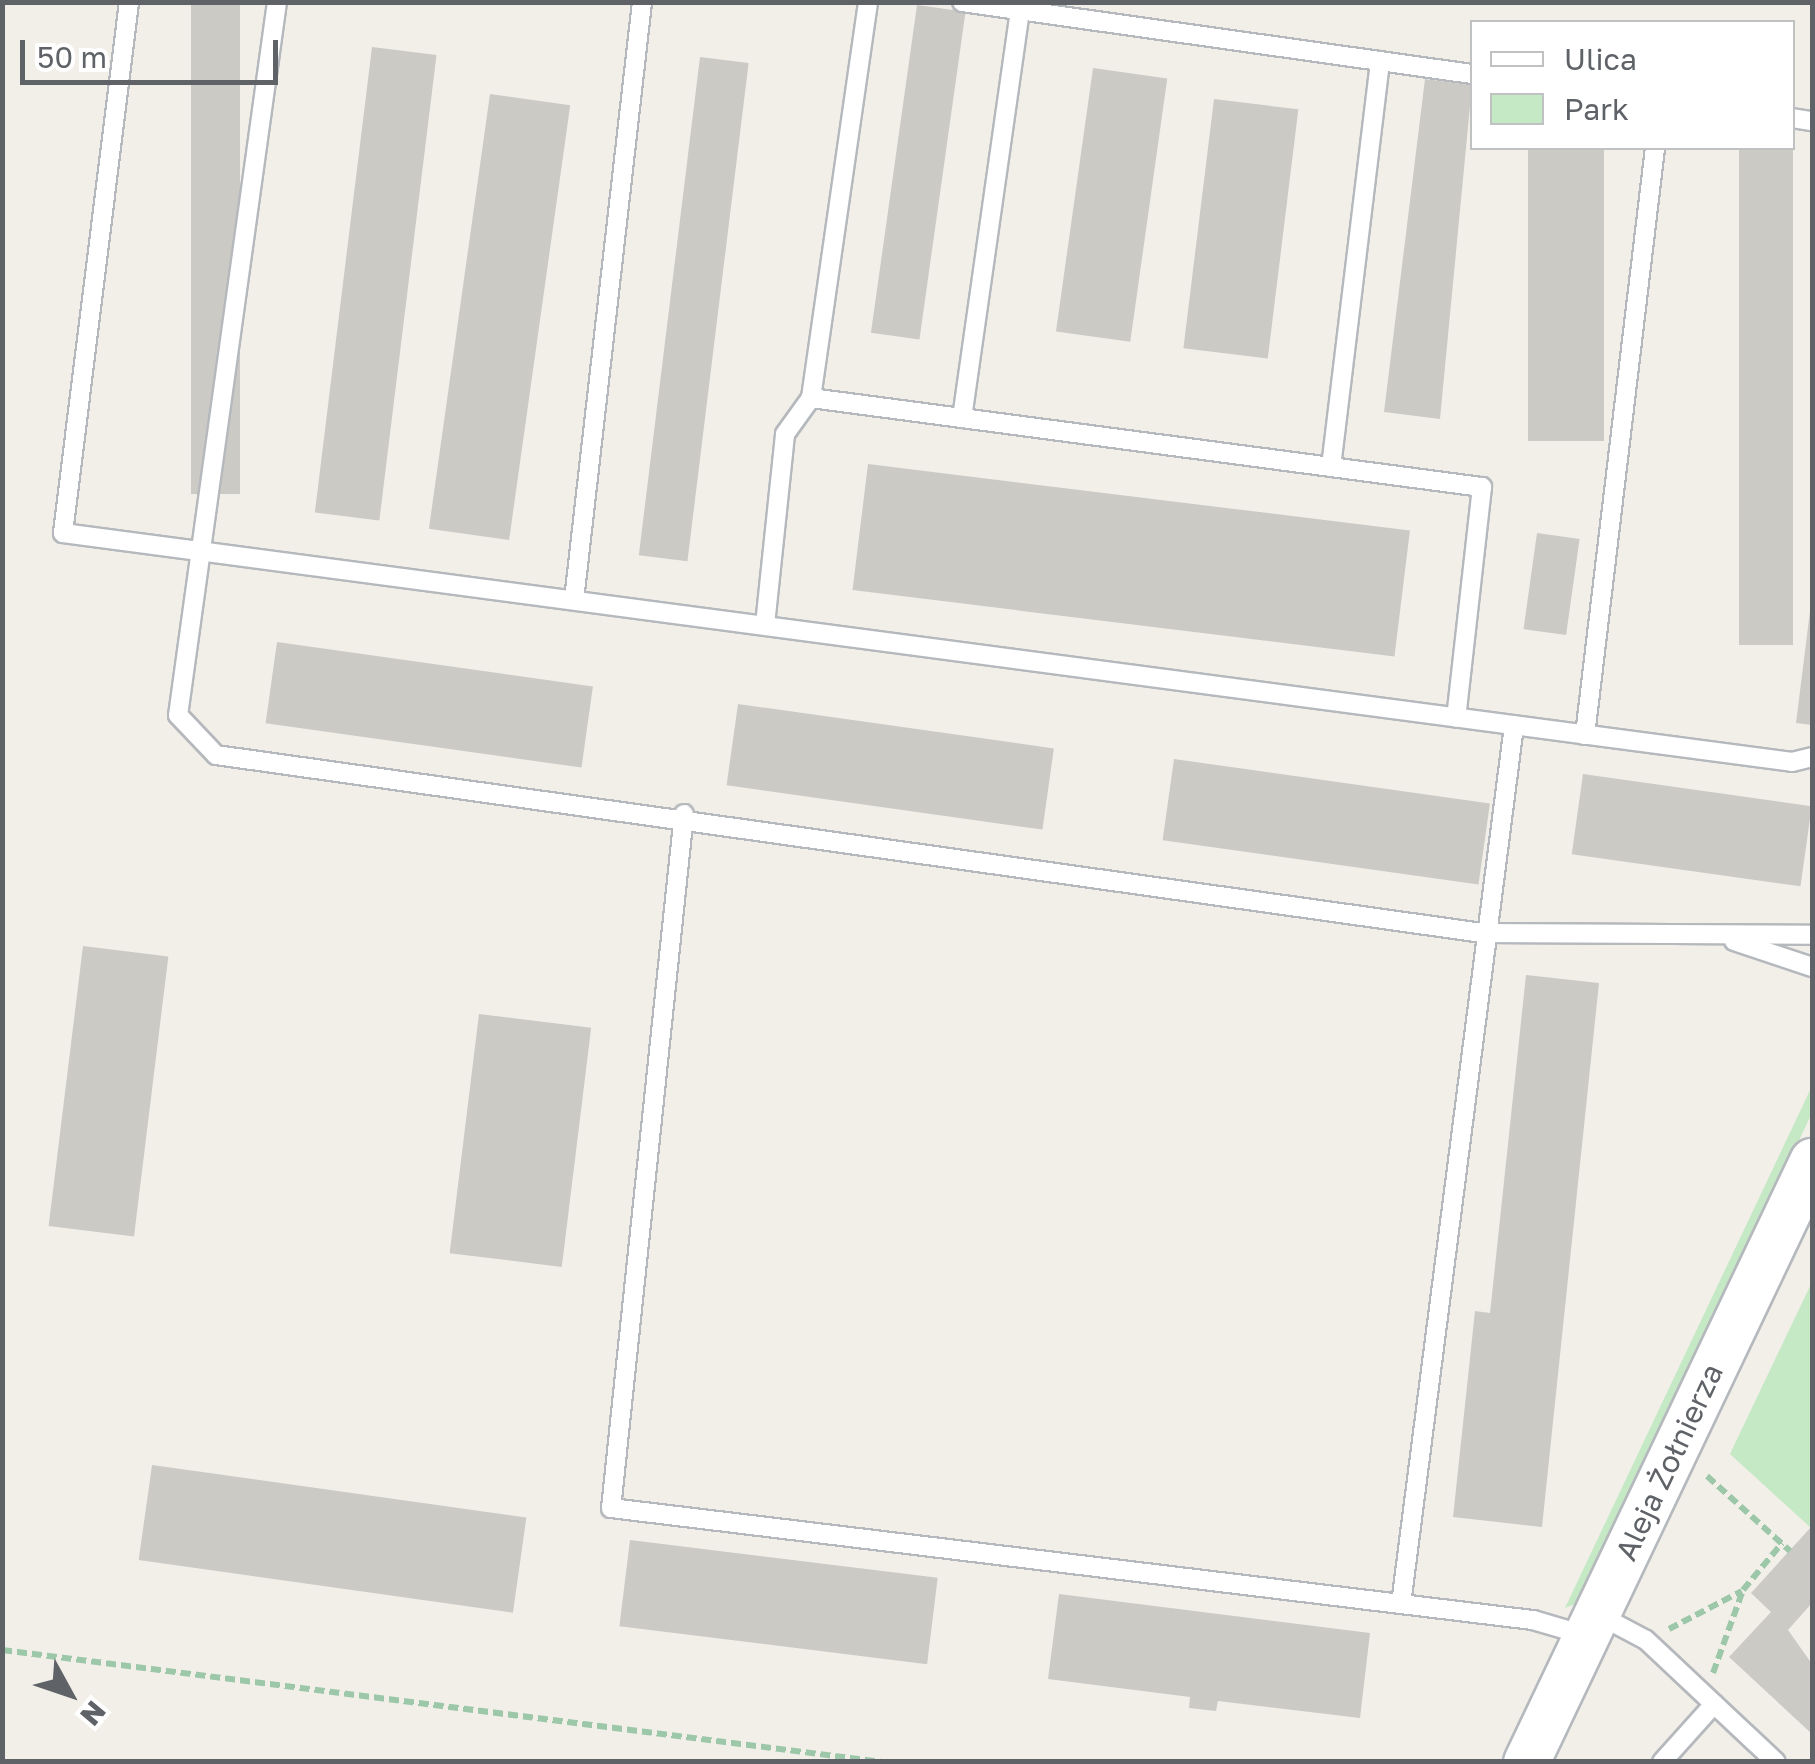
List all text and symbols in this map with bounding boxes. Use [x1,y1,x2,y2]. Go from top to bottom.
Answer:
scale bar [25,20,282,82]
legend [1470,20,1795,150]
text: 50 m [37,39,107,75]
text: Ulica [1564,41,1637,77]
text: Park [1564,91,1629,127]
street label: Aleja Żołnierza [1608,1358,1730,1566]
north arrow [20,1644,120,1744]
text: N [74,1695,113,1732]

